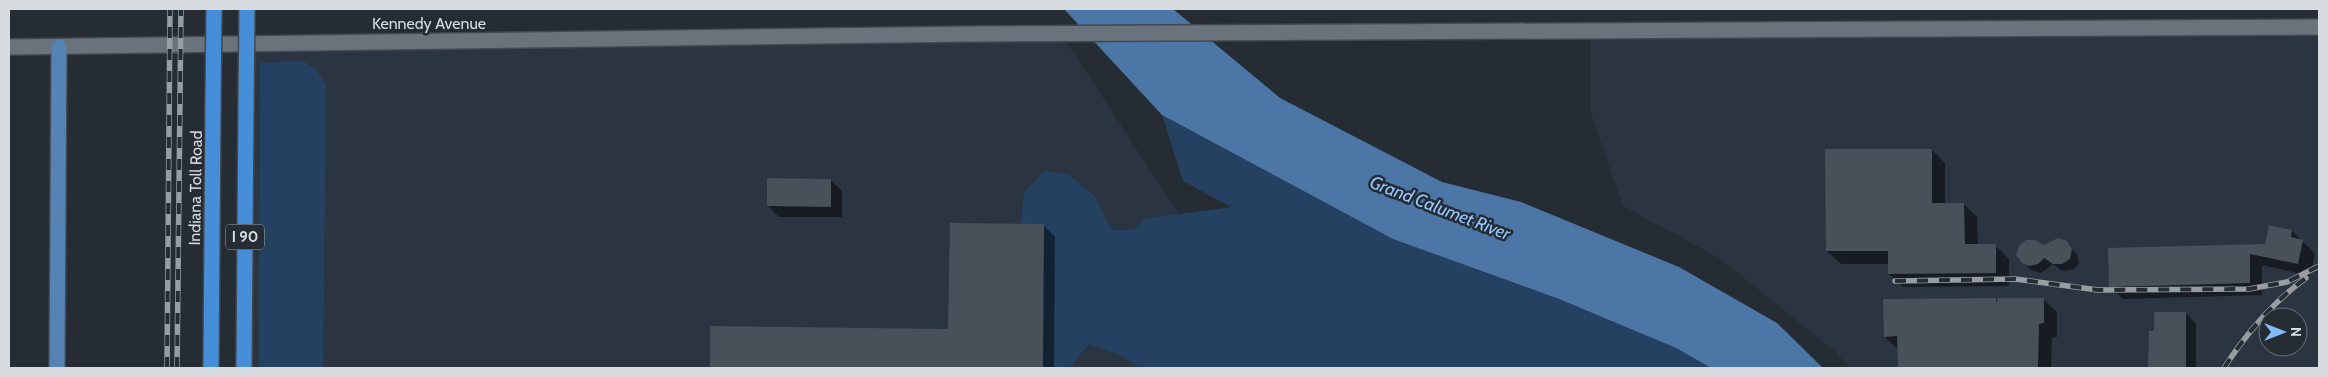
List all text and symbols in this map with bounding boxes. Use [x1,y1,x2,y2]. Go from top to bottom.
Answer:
street label: Kennedy Avenue [372,14,486,33]
street label: Indiana Toll Road [185,130,206,246]
water label: Grand Calumet River [1367,171,1515,245]
road number: I 90 [226,224,264,250]
north arrow [2258,307,2308,357]
text: N [2287,327,2305,337]

